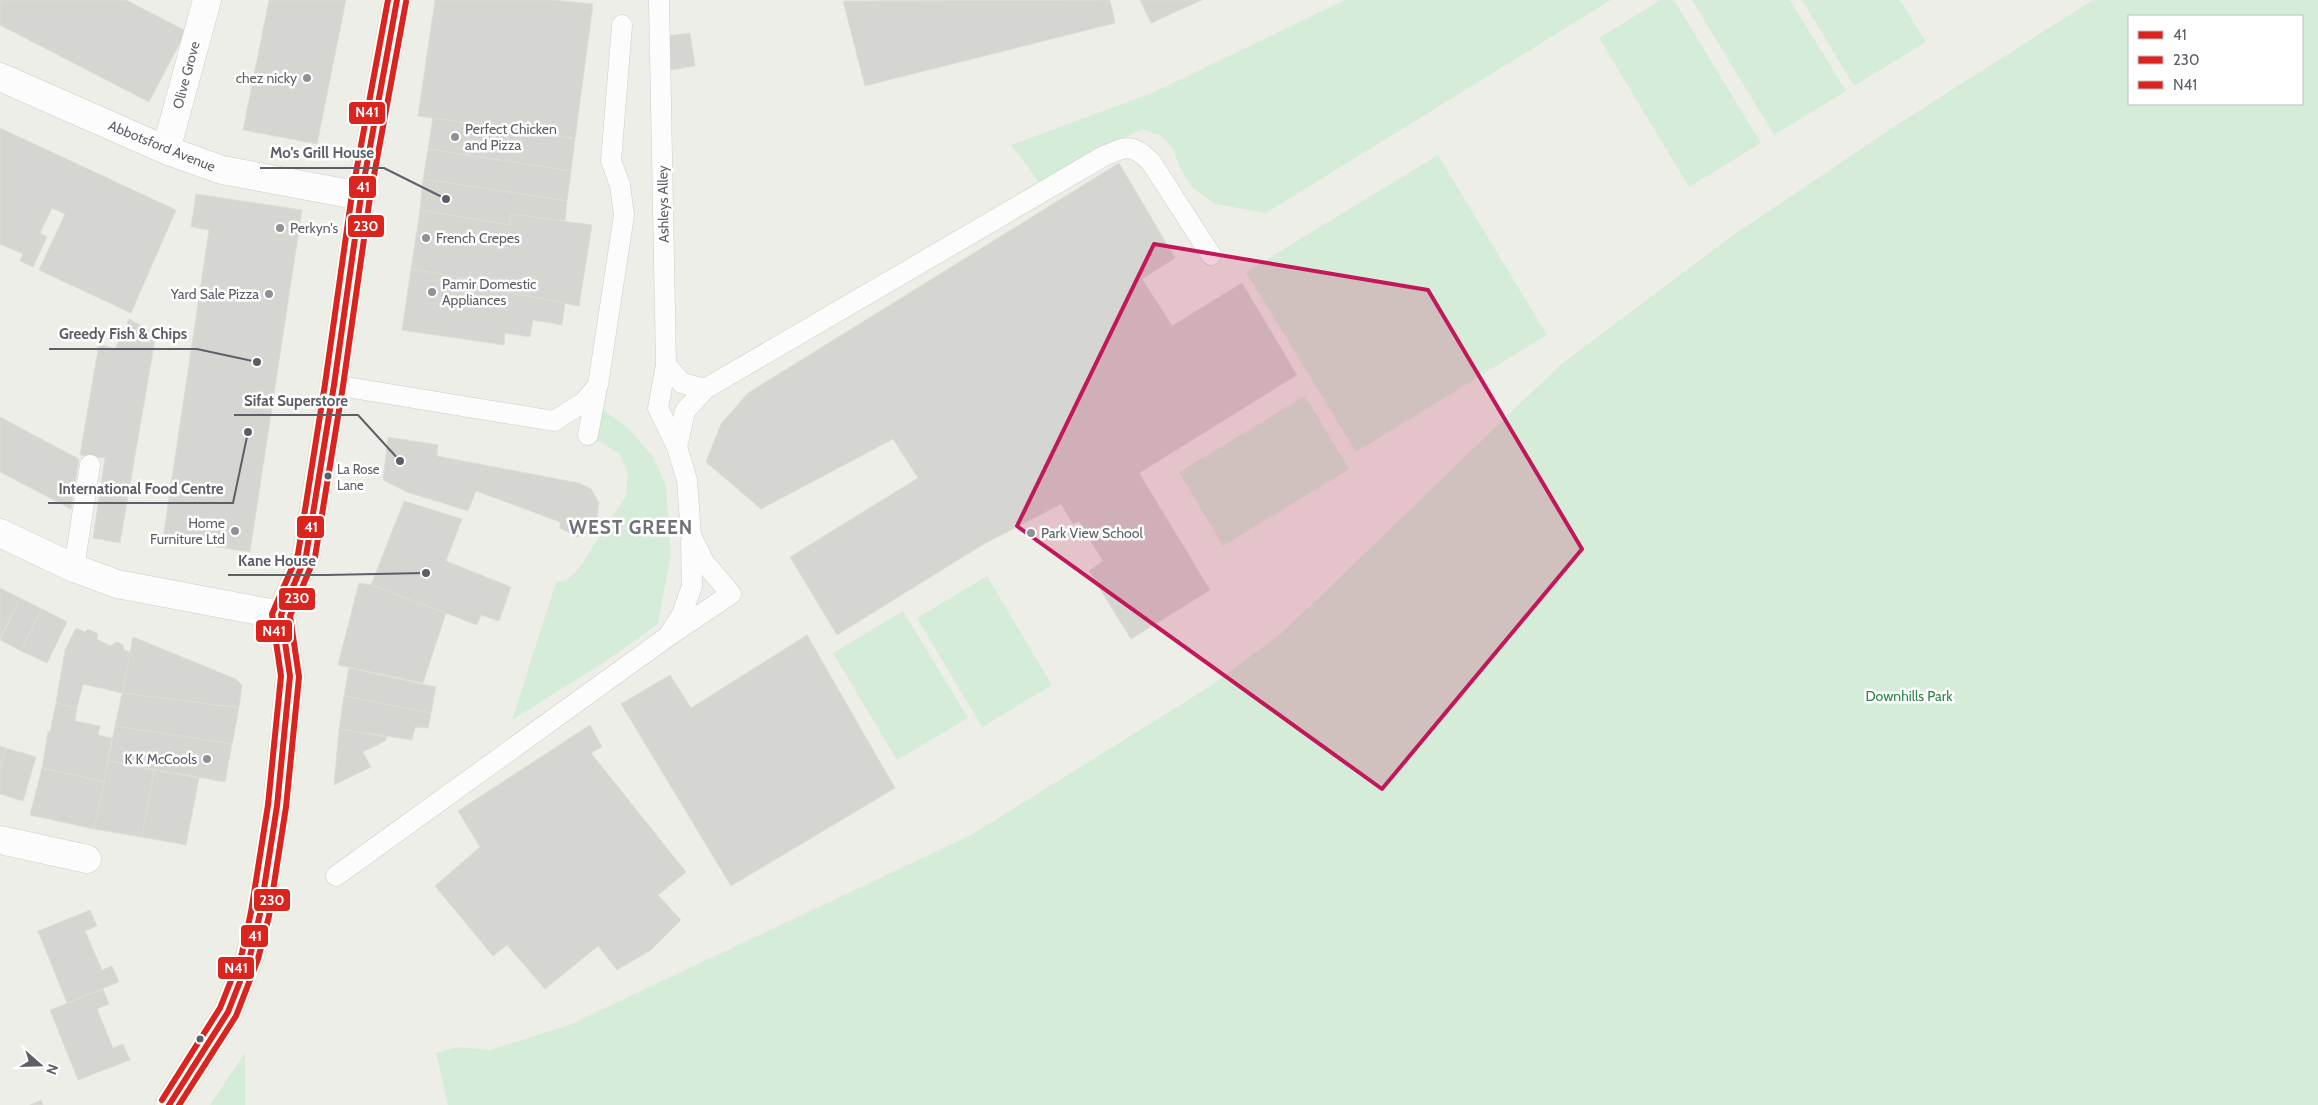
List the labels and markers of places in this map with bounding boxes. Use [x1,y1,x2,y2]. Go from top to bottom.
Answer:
place label: chez nicky [236,69,297,87]
marker: chez nicky [301,72,313,84]
place label: Perfect Chicken and Pizza [465,120,557,154]
marker: Perfect Chicken and Pizza [449,131,461,143]
callout: Mo's Grill House [260,138,384,168]
place label: Perkyn's [290,219,339,237]
marker: Perkyn's [274,222,286,234]
place label: French Crepes [436,229,520,247]
marker: French Crepes [420,232,432,244]
place label: Pamir Domestic Appliances [442,275,536,309]
place label: Yard Sale Pizza [170,285,259,303]
marker: Pamir Domestic Appliances [426,286,438,298]
marker: Yard Sale Pizza [263,288,275,300]
callout: Greedy Fish & Chips [49,319,197,349]
callout: Sifat Superstore [234,385,358,415]
place label: La Rose Lane [337,461,380,493]
marker: La Rose Lane [323,471,333,481]
callout: International Food Centre [48,473,233,503]
place label: Home Furniture Ltd [150,514,225,548]
place label: Park View School [1041,524,1143,542]
marker: Home Furniture Ltd [229,525,241,537]
marker: Park View School [1025,527,1037,539]
callout: Kane House [228,545,326,575]
place label: K K McCools [125,750,197,768]
marker: K K McCools [201,753,213,765]
unlabelled marker [195,1034,205,1044]

